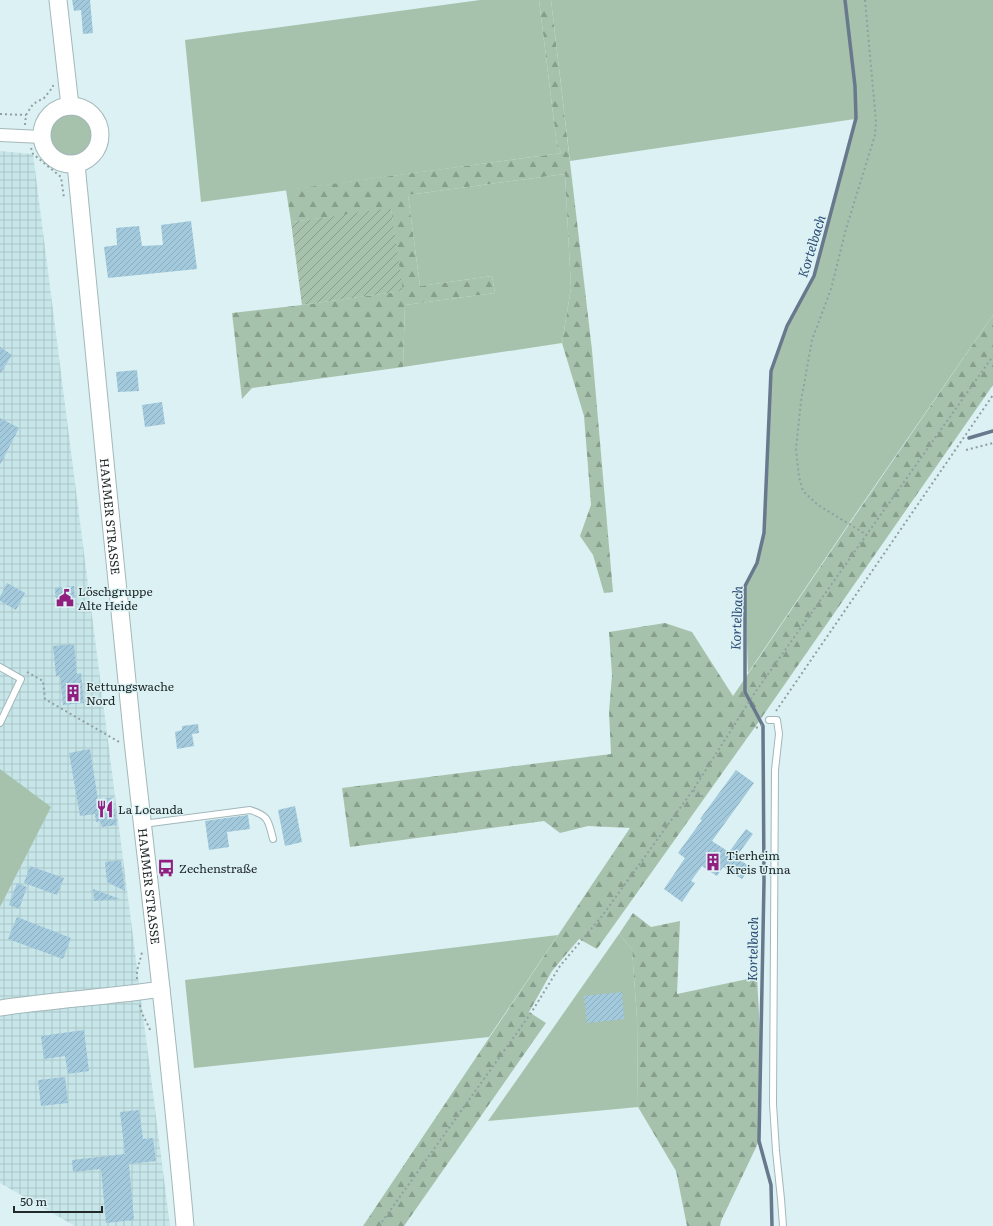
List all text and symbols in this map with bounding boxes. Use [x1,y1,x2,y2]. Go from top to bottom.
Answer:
water label: Kortelbach [793,212,830,280]
street label: HAMMER STRASSE [96,457,125,576]
place label: Löschgruppe Alte Heide [78,582,153,614]
water label: Kortelbach [725,585,747,650]
public building icon: Löschgruppe Alte Heide [55,588,75,608]
place label: Rettungswache Nord [86,677,174,709]
building icon: Rettungswache Nord [63,683,83,703]
restaurant icon: La Locanda [95,799,115,819]
place label: La Locanda [118,800,184,818]
street label: HAMMER STRASSE [134,827,165,946]
place label: Tierheim Kreis Unna [726,846,791,878]
building icon: Tierheim Kreis Unna [703,852,723,872]
bus stop icon: Zechenstraße [156,858,176,878]
place label: Zechenstraße [179,859,257,877]
water label: Kortelbach [742,916,762,981]
scale bar [14,1188,102,1214]
text: 50 m [20,1192,47,1210]

